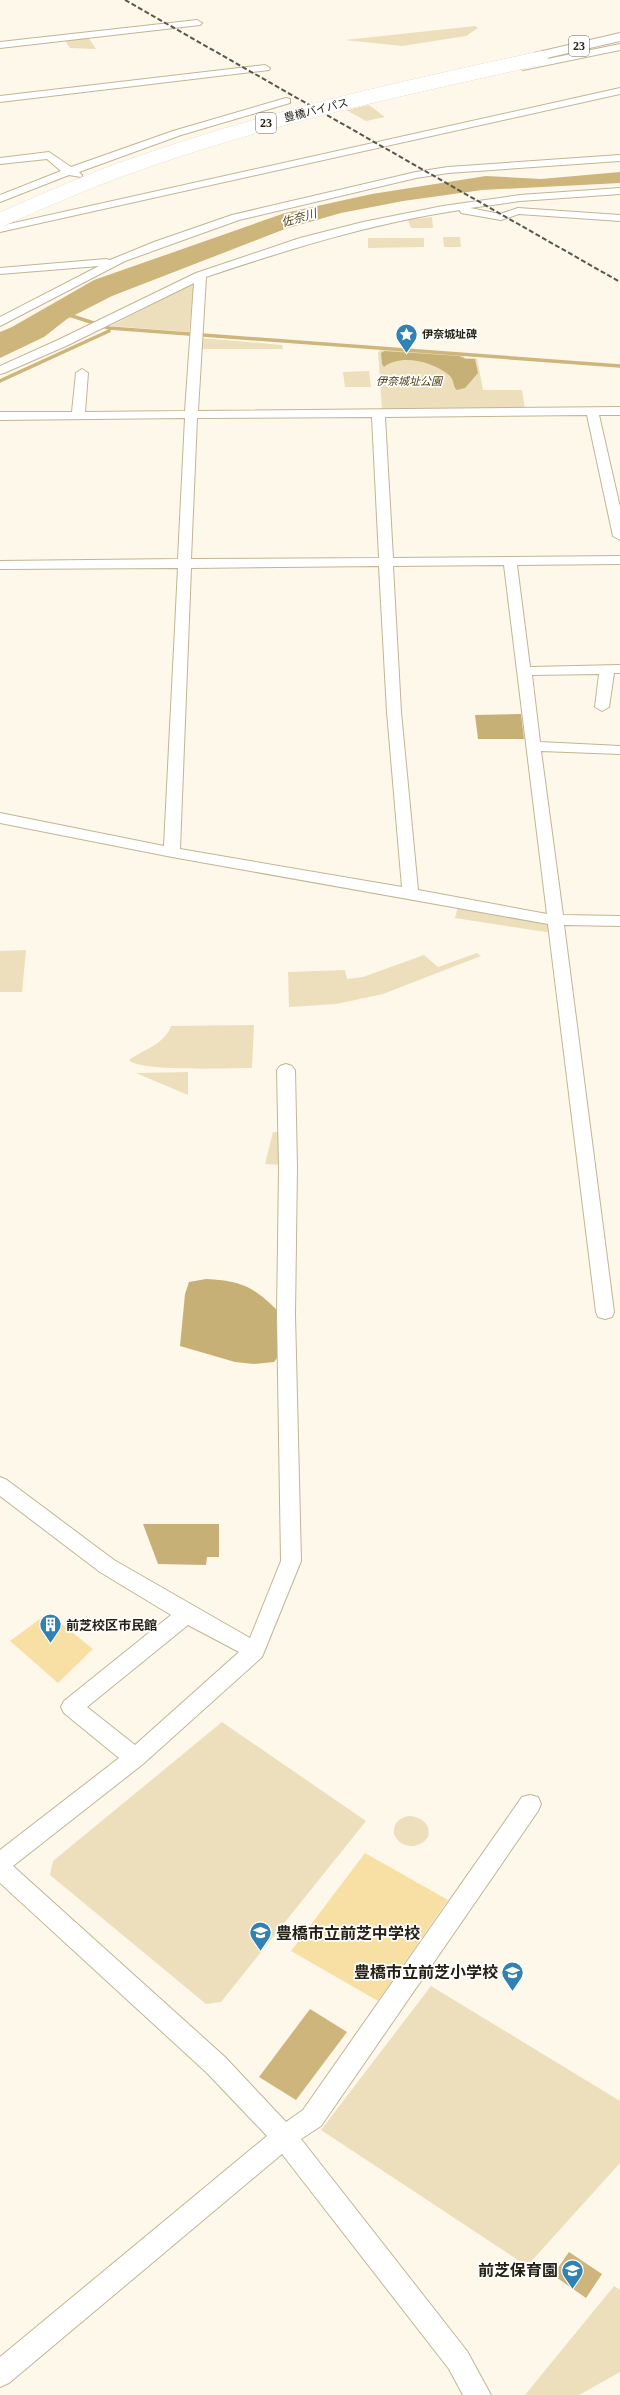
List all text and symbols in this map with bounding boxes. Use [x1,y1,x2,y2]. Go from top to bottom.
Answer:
road number: 23 [569,36,589,56]
street label: 豊橋バイパス [283,96,349,124]
road number: 23 [256,113,276,133]
water label: 佐奈川 [280,206,320,230]
place icon: 伊奈城址碑 [393,321,419,354]
place label: 伊奈城址碑 [422,328,477,340]
park label: 伊奈城址公園 [376,375,444,387]
building icon: 前芝校区市民館 [38,1612,64,1645]
place label: 前芝校区市民館 [66,1618,157,1633]
school or university icon: 豊橋市立前芝中学校 [247,1920,273,1953]
place label: 豊橋市立前芝中学校 [276,1925,420,1942]
school or university icon: 豊橋市立前芝小学校 [500,1959,526,1992]
place label: 豊橋市立前芝小学校 [354,1964,498,1981]
school or university icon: 前芝保育園 [560,2257,586,2290]
place label: 前芝保育園 [478,2262,558,2279]

